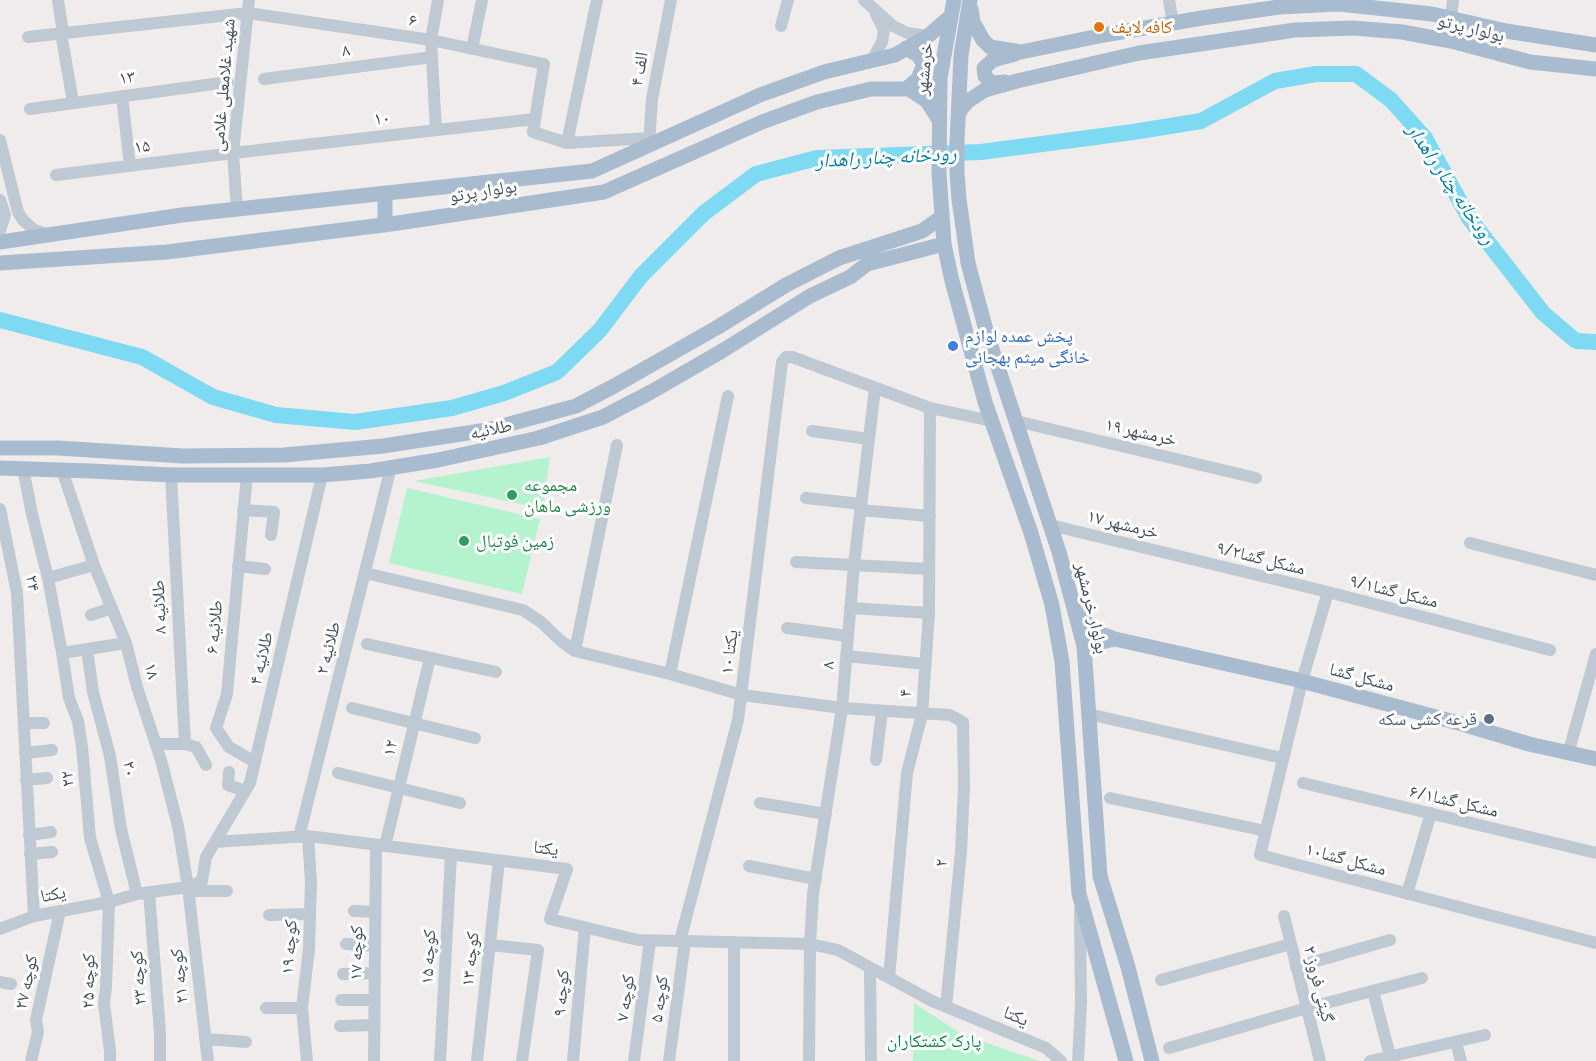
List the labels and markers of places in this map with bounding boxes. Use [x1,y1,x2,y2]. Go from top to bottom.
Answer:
place label: کافه لایف [1111,16,1172,38]
marker: کافه لایف [1092,20,1106,34]
place label: پخش عمده لوازم خانگی میثم بهجانی [965,325,1090,368]
marker: پخش عمده لوازم خانگی میثم بهجانی [946,339,960,353]
place label: مجموعه ورزشی ماهان [524,474,611,516]
marker: مجموعه ورزشی ماهان [505,488,519,502]
place label: زمین فوتبال [476,530,554,552]
marker: زمین فوتبال [457,534,471,548]
place label: قرعه کشی سکه [1378,708,1477,730]
marker: قرعه کشی سکه [1482,712,1496,726]

